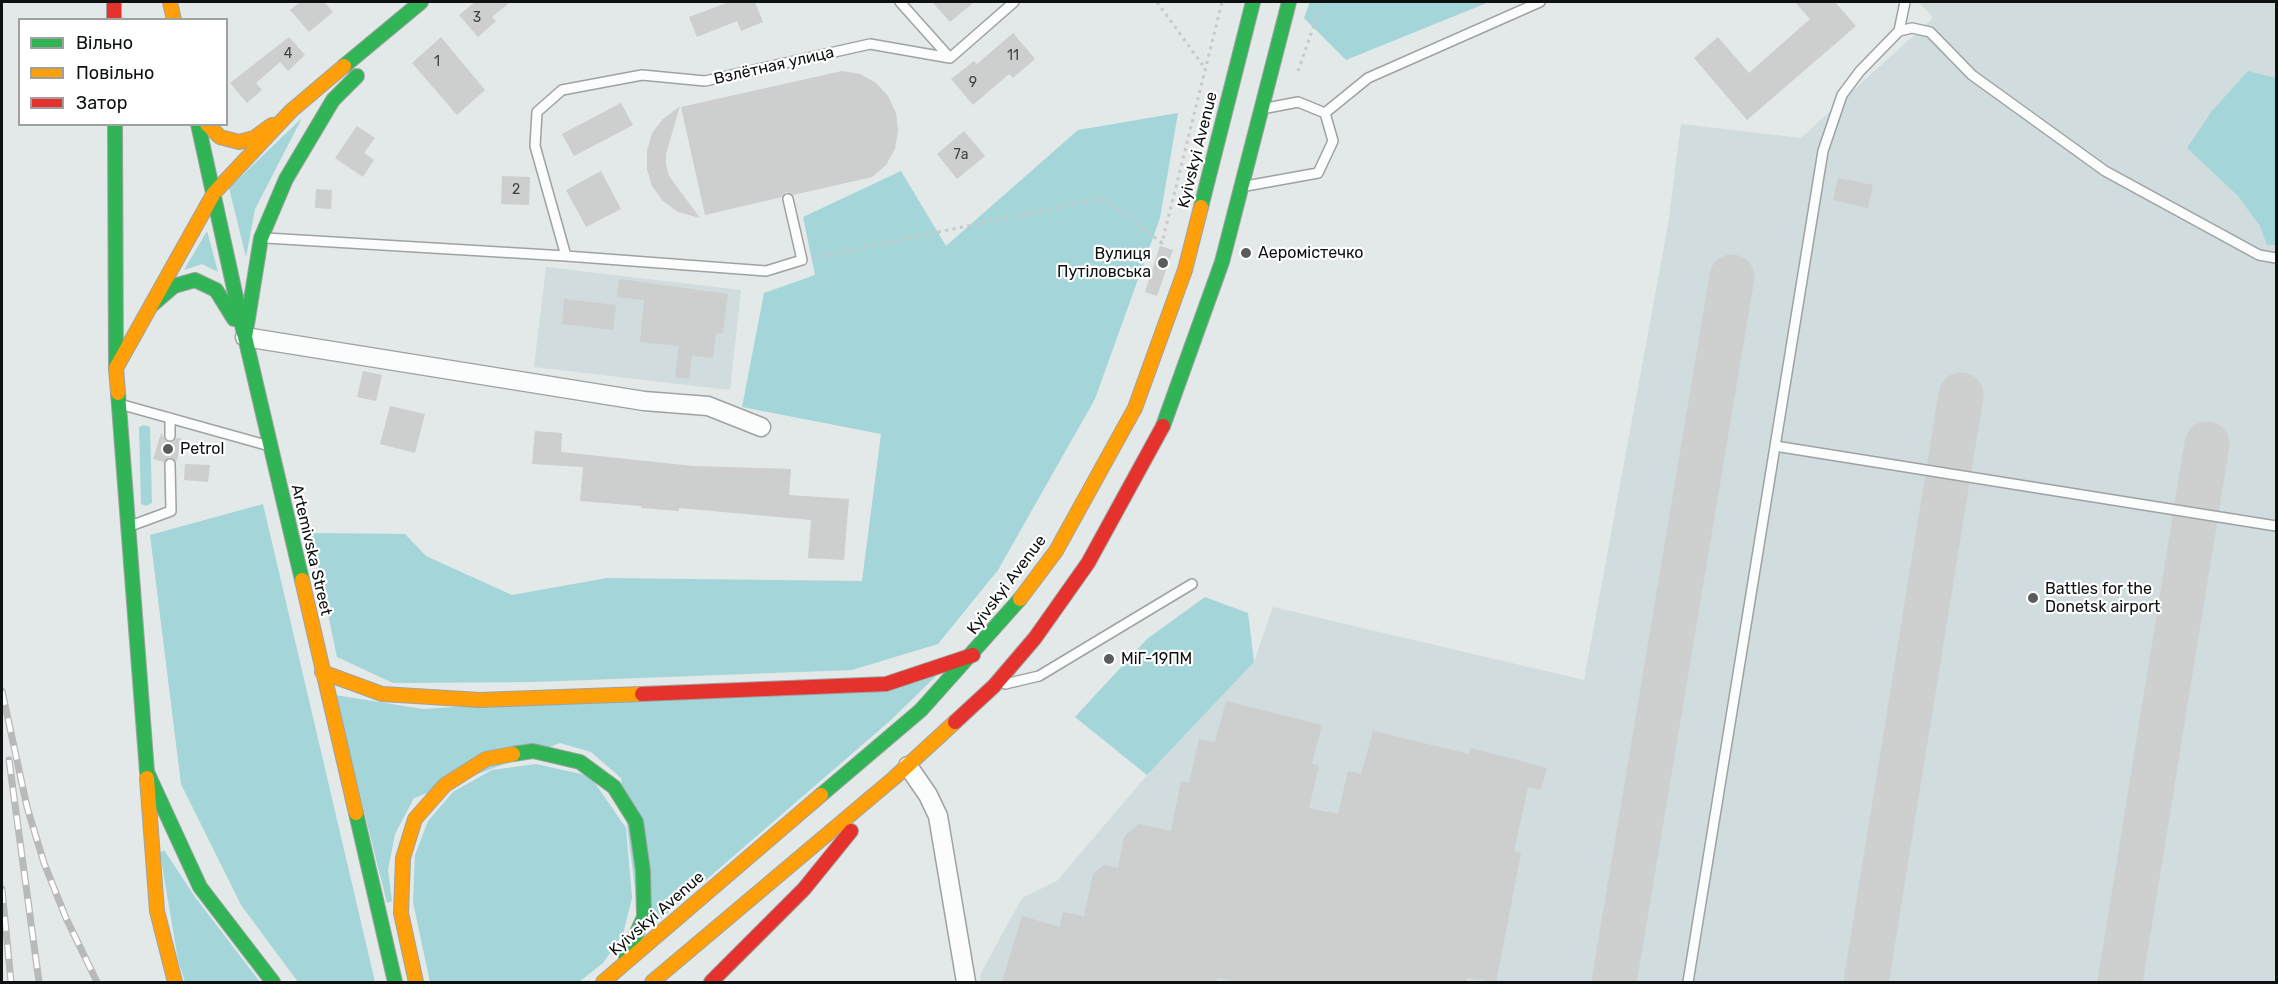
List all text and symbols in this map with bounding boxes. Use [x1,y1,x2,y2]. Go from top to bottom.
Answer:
house number: 3 [473,10,481,26]
legend [18,18,228,126]
text: Вільно [76,32,133,54]
street label: Взлётная улица [712,43,836,89]
house number: 4 [284,46,292,62]
house number: 11 [1007,48,1019,64]
house number: 1 [434,54,440,70]
text: Повільно [76,62,154,84]
house number: 9 [969,75,977,91]
street label: Kyivskyi Avenue [1174,90,1222,210]
text: Затор [76,92,127,114]
house number: 7а [954,147,968,163]
house number: 2 [512,182,520,198]
place label: Аеромістечко [1258,243,1363,263]
place label: Вулиця Путіловська [1057,244,1151,282]
marker: Аеромістечко [1239,246,1253,260]
marker: Вулиця Путіловська [1156,256,1170,270]
place label: Petrol [180,439,224,459]
marker: Petrol [161,442,175,456]
street label: Artemivska Street [287,483,335,617]
street label: Kyivskyi Avenue [963,532,1051,638]
place label: Battles for the Donetsk airport [2045,579,2160,617]
marker: Battles for the Donetsk airport [2026,591,2040,605]
place label: МіГ-19ПМ [1121,649,1192,669]
marker: МіГ-19ПМ [1102,652,1116,666]
street label: Kyivskyi Avenue [606,868,708,960]

